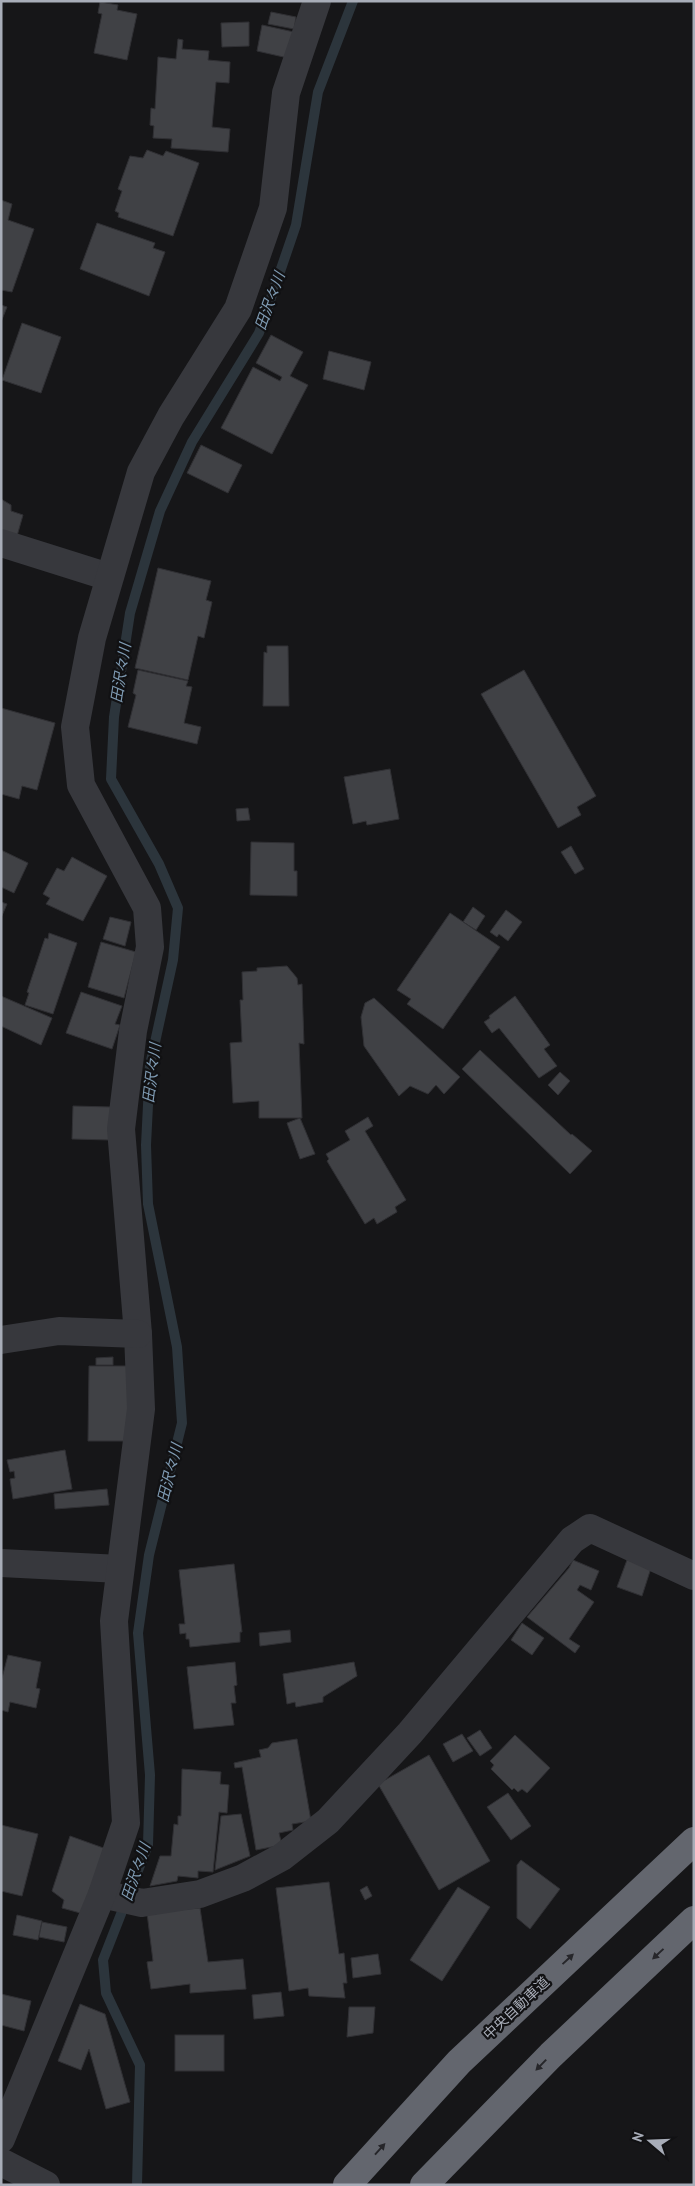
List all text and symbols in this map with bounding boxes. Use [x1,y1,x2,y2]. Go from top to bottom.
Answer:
water label: 田沢々川 [250,268,289,332]
water label: 田沢々川 [106,640,135,704]
water label: 田沢々川 [138,1040,165,1104]
water label: 田沢々川 [153,1440,186,1504]
water label: 田沢々川 [117,1838,155,1903]
one-way arrow [653,1948,665,1960]
one-way arrow [562,1953,574,1965]
street label: 中央自動車道 [479,1973,553,2043]
one-way arrow [535,2059,547,2071]
north arrow [625,2116,675,2166]
text: N [628,2129,648,2144]
one-way arrow [374,2143,386,2155]

